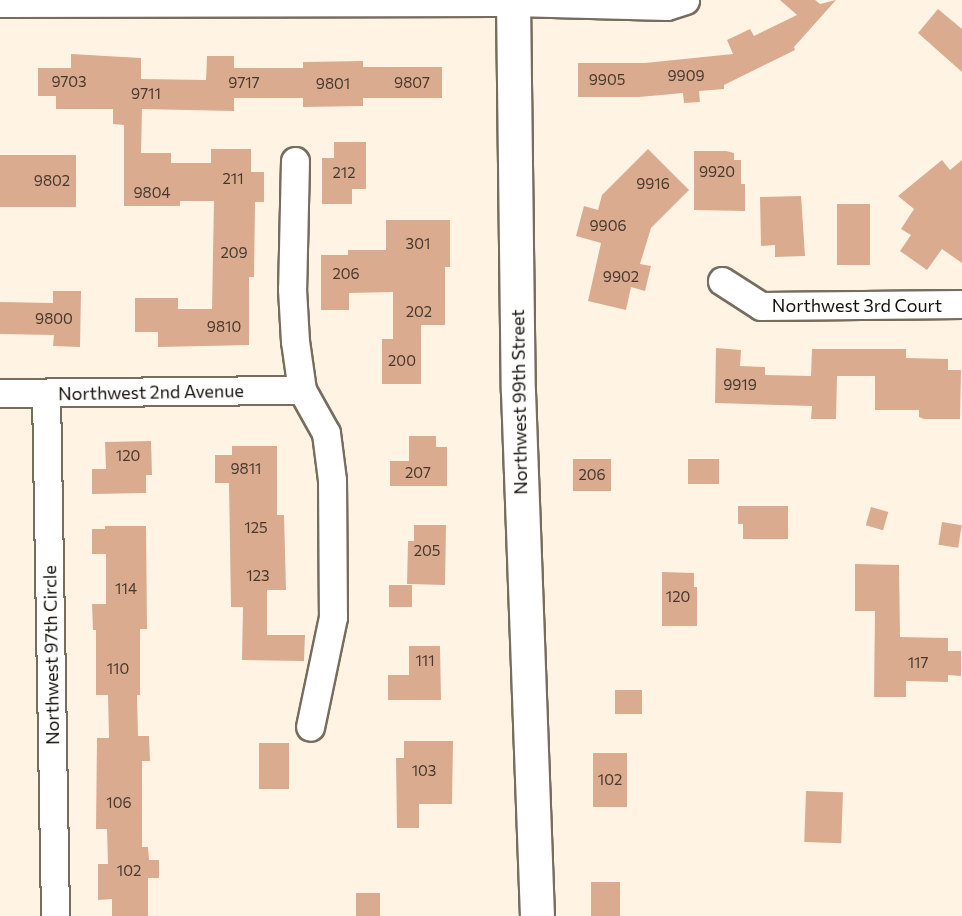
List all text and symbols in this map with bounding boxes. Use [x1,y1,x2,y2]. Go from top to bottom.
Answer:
house number: 9909 [667,67,705,85]
house number: 9905 [589,71,625,89]
house number: 9703 [51,73,87,91]
house number: 9717 [228,74,260,92]
house number: 9807 [394,74,430,92]
house number: 9801 [316,75,350,93]
house number: 9711 [131,85,161,103]
house number: 9920 [699,163,735,181]
house number: 212 [332,164,356,182]
house number: 211 [222,170,244,188]
house number: 9802 [34,172,70,190]
house number: 9916 [636,175,670,193]
house number: 9804 [134,184,170,202]
house number: 9906 [589,217,627,235]
house number: 301 [406,235,430,253]
house number: 209 [220,244,248,262]
house number: 206 [332,265,360,283]
house number: 9902 [603,268,639,286]
street label: Northwest 3rd Court [772,294,942,316]
house number: 202 [406,303,432,321]
street label: Northwest 99th Street [507,309,531,495]
house number: 9800 [35,310,73,328]
house number: 9810 [207,318,241,336]
house number: 200 [388,352,416,370]
house number: 9919 [723,376,757,394]
street label: Northwest 2nd Avenue [58,380,244,404]
house number: 120 [116,447,140,465]
house number: 9811 [230,460,262,478]
house number: 207 [405,464,431,482]
house number: 206 [578,466,606,484]
house number: 125 [244,519,268,537]
house number: 205 [414,542,440,560]
street label: Northwest 97th Circle [39,565,63,745]
house number: 123 [246,567,270,585]
house number: 114 [115,580,137,598]
house number: 120 [666,588,690,606]
house number: 111 [415,652,435,670]
house number: 117 [908,654,928,672]
house number: 110 [107,660,129,678]
house number: 103 [412,762,436,780]
house number: 102 [598,771,622,789]
house number: 106 [106,794,132,812]
house number: 102 [117,862,141,880]

